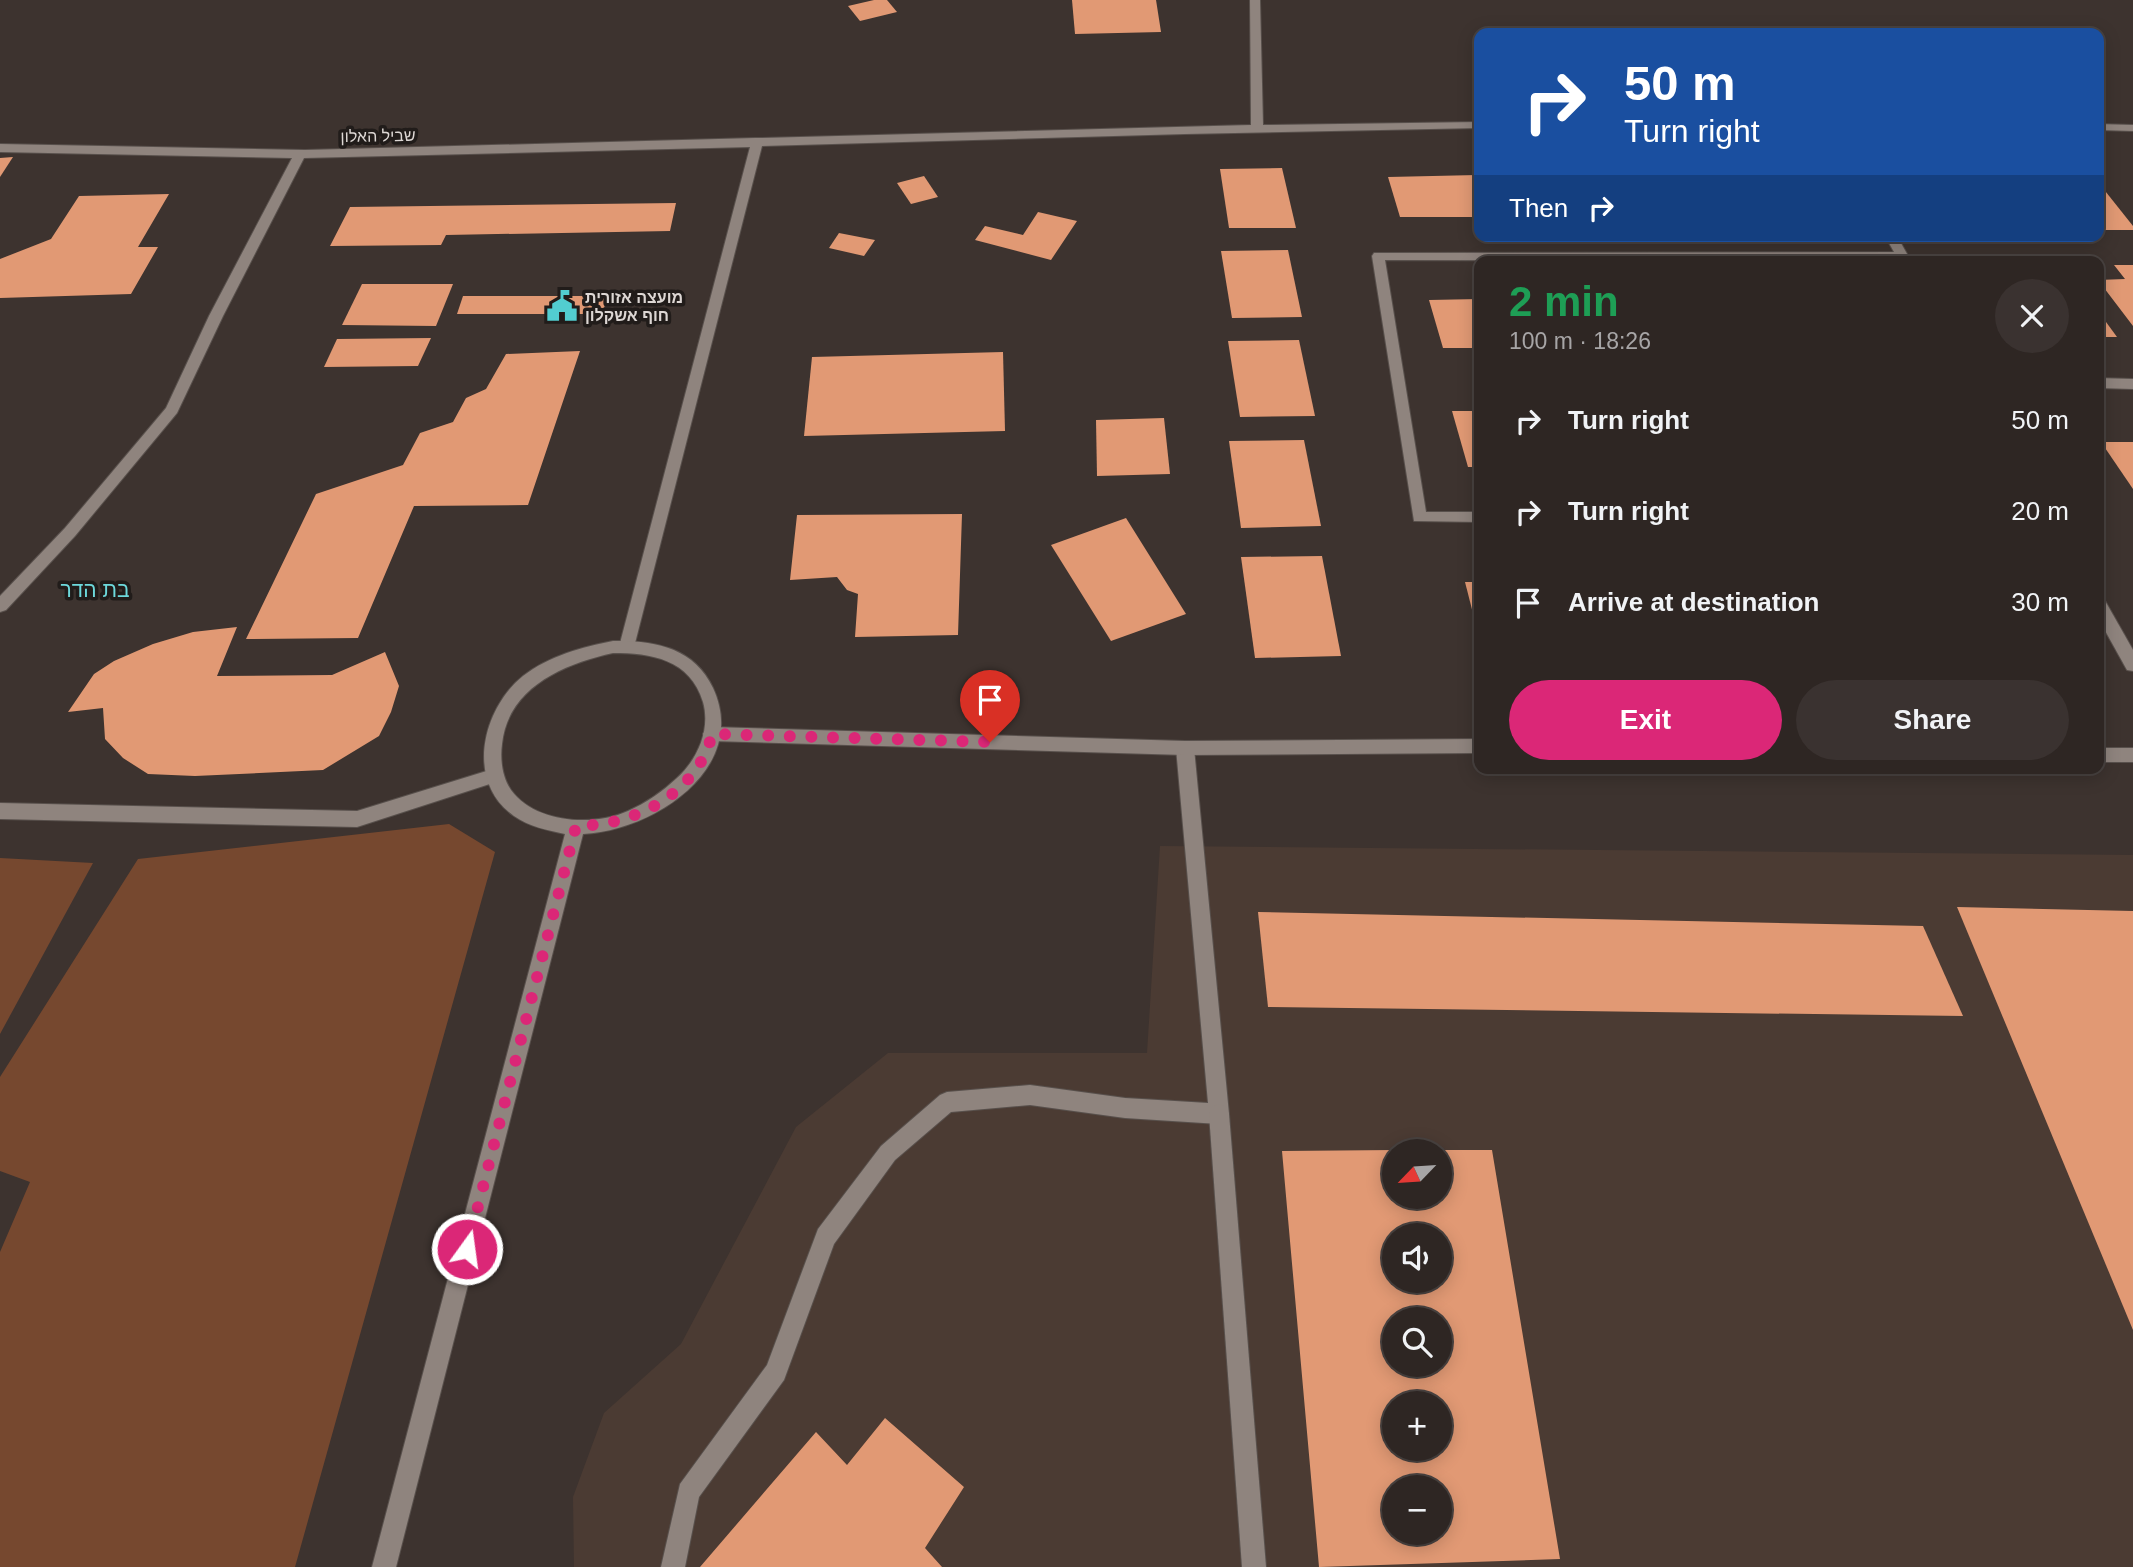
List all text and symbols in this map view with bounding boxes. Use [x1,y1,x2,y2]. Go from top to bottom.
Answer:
icon: right [1509,56,1600,147]
text: 50 m [1624,56,1736,110]
text: Turn right [1624,113,1760,149]
street label: שביל האלון [340,127,416,145]
icon: right [1582,189,1620,227]
text: Then [1509,193,1568,223]
text: 2 min [1509,278,1619,325]
button: close [1995,279,2069,353]
public building icon: מועצה אזורית חוף אשקלון [545,289,579,323]
place label: מועצה אזורית חוף אשקלון [585,289,683,324]
text: 100 m · 18:26 [1509,328,1651,354]
icon: right [1509,402,1547,440]
text: Turn right [1568,405,1689,435]
text: 50 m [2011,405,2069,435]
icon: right [1509,493,1547,531]
text: Turn right [1568,496,1689,526]
text: 20 m [2011,496,2069,526]
district label: בת הדר [60,578,130,601]
icon: arrive [1509,584,1547,622]
text: Arrive at destination [1568,587,1819,617]
text: 30 m [2011,587,2069,617]
pin [960,670,1020,742]
button: Exit [1509,680,1782,760]
button: Share [1796,680,2069,760]
icon: arrive [971,681,1009,719]
north arrow [1382,1139,1452,1209]
map controls [1382,1139,1452,1545]
position arrow [430,1212,504,1286]
button: sound [1382,1223,1452,1293]
button: search [1382,1307,1452,1377]
button: + [1382,1391,1452,1461]
button: − [1382,1475,1452,1545]

